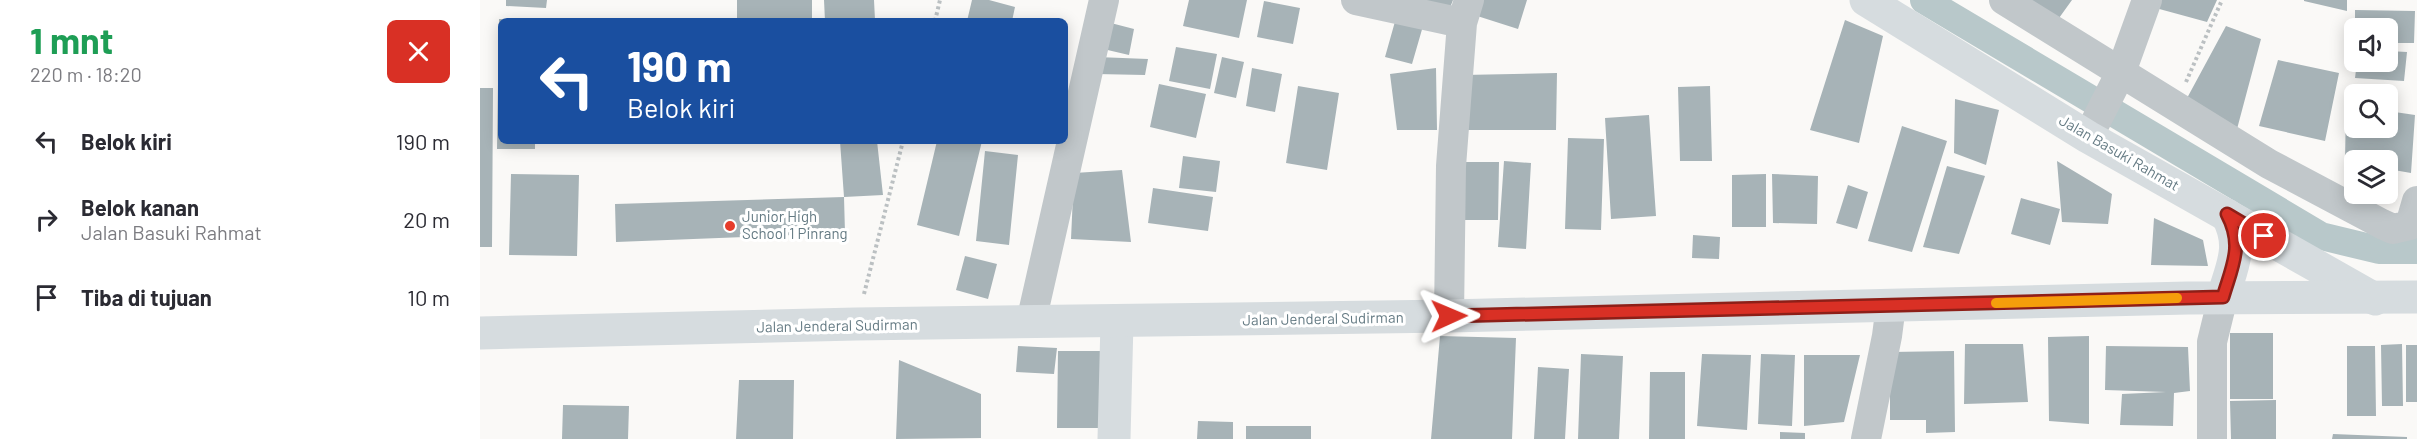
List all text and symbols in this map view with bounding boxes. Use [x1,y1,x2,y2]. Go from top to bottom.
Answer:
text: 1 mnt [30,18,113,61]
map controls [2344,18,2398,204]
button: sound [2344,18,2398,72]
button: close [387,20,450,83]
text: 190 m [627,40,732,90]
icon: left [528,42,606,120]
text: 220 m · 18:20 [30,62,142,86]
button: search [2344,84,2398,138]
text: Belok kiri [627,91,735,123]
street label: Jalan Basuki Rahmat [2056,110,2183,194]
icon: left [30,125,63,158]
text: Belok kiri [81,128,172,154]
text: 190 m [396,128,450,154]
button: layers [2344,150,2398,204]
text: Belok kanan [81,194,199,220]
icon: right [30,203,63,236]
text: 20 m [403,206,450,232]
place label: Junior High School 1 Pinrang [742,207,848,242]
pin [2238,210,2289,261]
marker: Junior High School 1 Pinrang [723,219,737,233]
icon: arrive [2247,219,2280,252]
text: Jalan Basuki Rahmat [81,220,262,244]
icon: arrive [30,281,63,314]
text: Tiba di tujuan [81,284,212,310]
text: 10 m [407,284,450,310]
position arrow [1417,284,1481,348]
street label: Jalan Jenderal Sudirman [1242,308,1404,328]
street label: Jalan Jenderal Sudirman [756,315,918,335]

